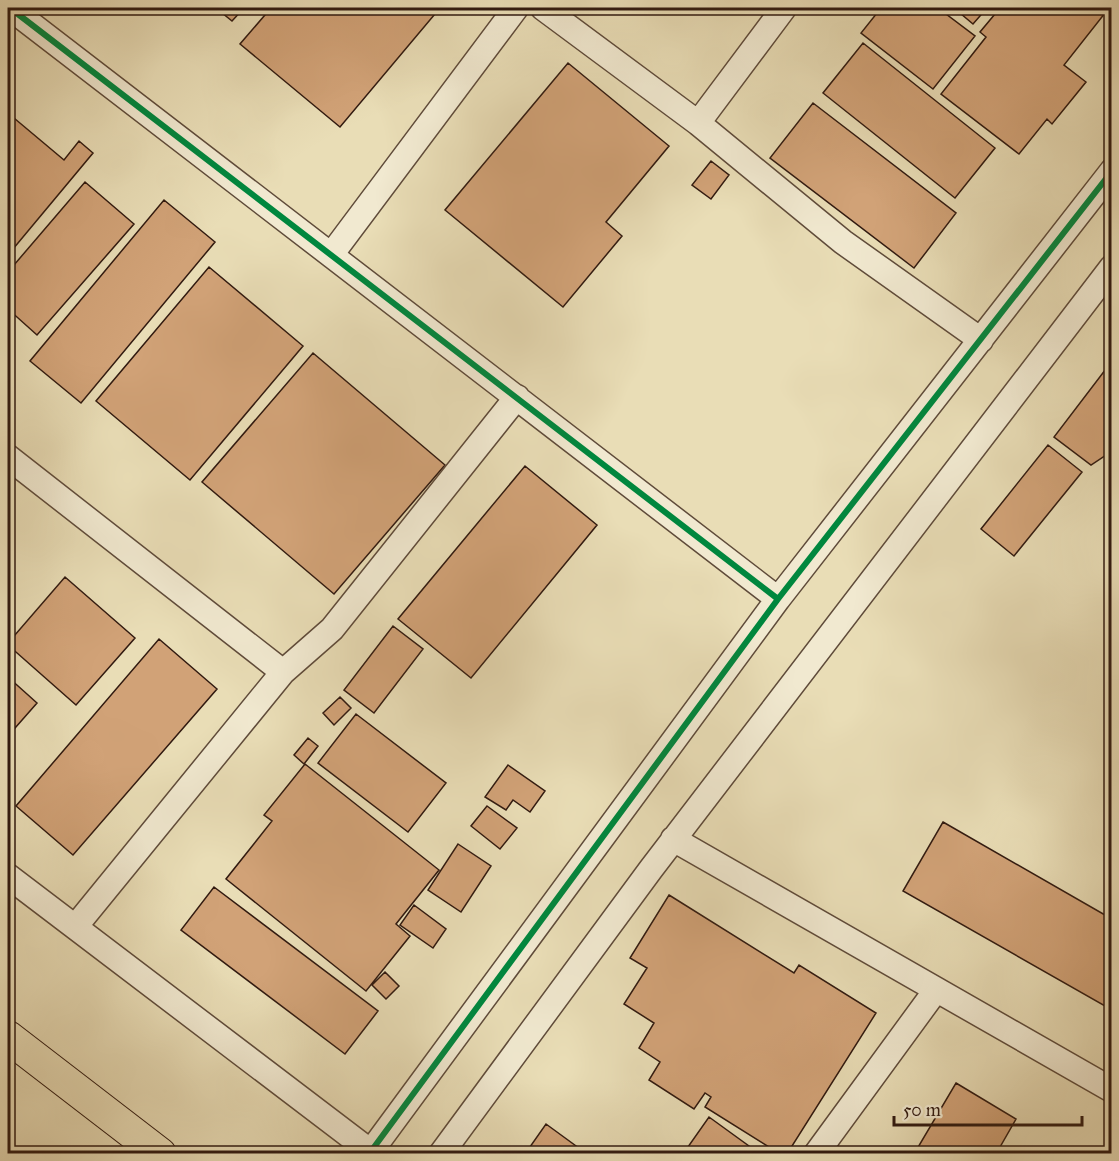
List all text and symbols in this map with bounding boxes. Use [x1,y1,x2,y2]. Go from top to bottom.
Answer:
scale bar [894,1089,1082,1127]
text: 50 m [903,1099,941,1121]

